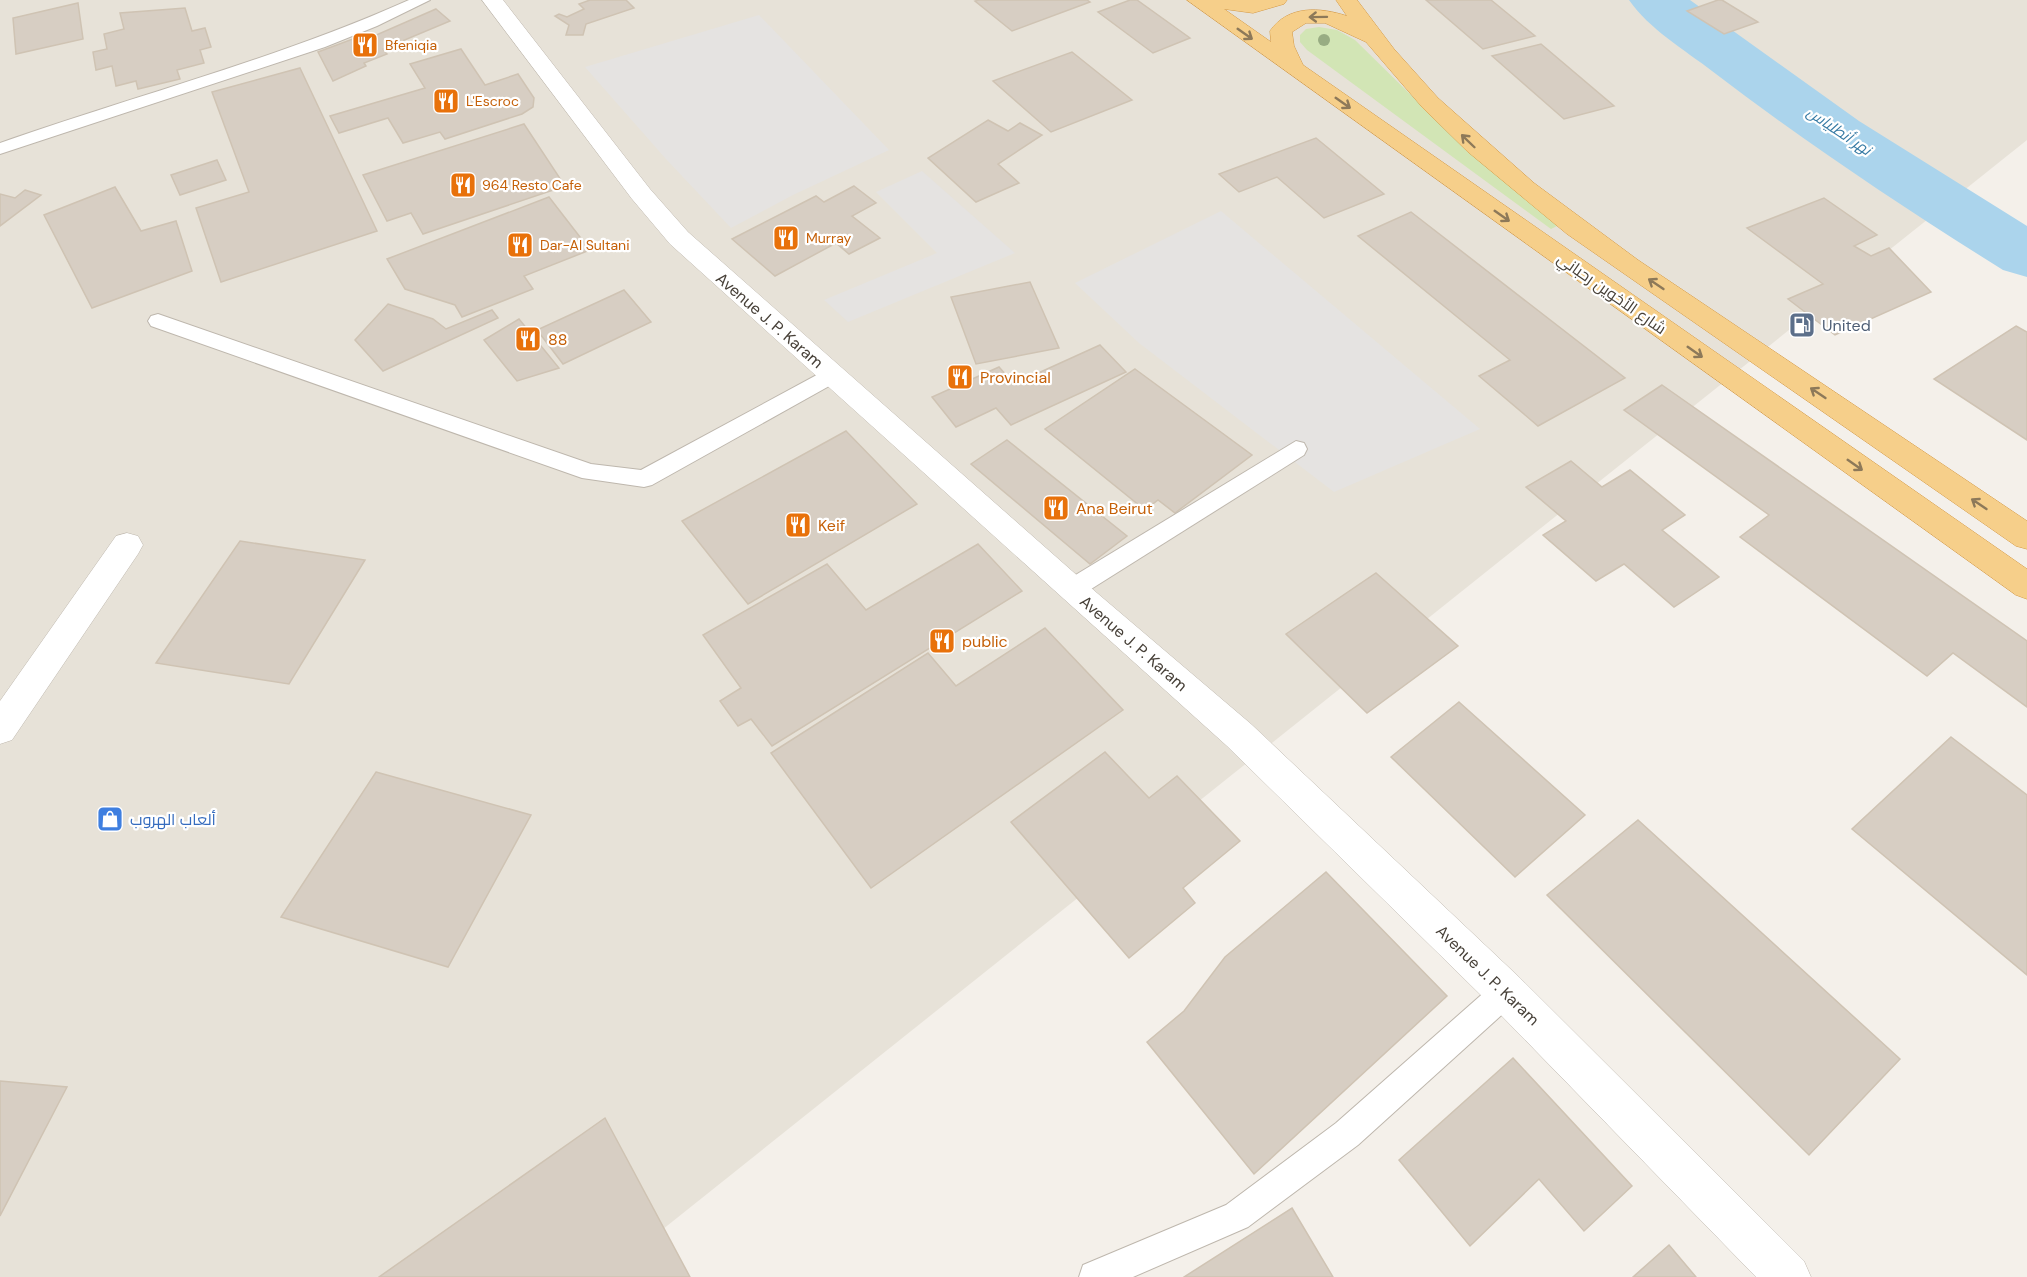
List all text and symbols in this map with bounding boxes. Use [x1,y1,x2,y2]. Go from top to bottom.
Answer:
one-way arrow [1309,11,1329,23]
one-way arrow [1236,28,1252,40]
restaurant icon: Bfeniqia [350,30,380,60]
place label: Bfeniqia [385,36,437,54]
restaurant icon: L'Escroc [431,86,461,116]
place label: L'Escroc [466,92,519,110]
one-way arrow [1334,97,1350,109]
water label: نهر أنطلياس [1803,102,1877,161]
one-way arrow [1461,133,1476,148]
restaurant icon: 964 Resto Cafe [448,170,478,200]
place label: 964 Resto Cafe [482,176,582,194]
one-way arrow [1493,210,1509,222]
restaurant icon: Murray [771,223,801,253]
place label: Murray [806,229,852,247]
restaurant icon: Dar-Al Sultani [505,230,535,260]
place label: Dar-Al Sultani [540,236,630,254]
street label: شارع الأخوين رحباني [1551,248,1670,341]
street label: Avenue J. P. Karam [711,268,828,373]
one-way arrow [1648,278,1665,290]
fuel station icon: United [1787,310,1817,340]
place label: United [1822,315,1871,336]
restaurant icon: 88 [513,324,543,354]
place label: 88 [548,329,567,350]
one-way arrow [1687,346,1703,358]
restaurant icon: Provincial [945,362,975,392]
place label: Provincial [980,367,1051,388]
one-way arrow [1810,387,1827,399]
one-way arrow [1846,459,1862,471]
restaurant icon: Ana Beirut [1041,493,1071,523]
place label: Ana Beirut [1076,498,1153,519]
one-way arrow [1971,498,1987,510]
restaurant icon: Keif [783,510,813,540]
place label: Keif [818,515,845,536]
street label: Avenue J. P. Karam [1075,591,1192,696]
restaurant icon: public [927,626,957,656]
place label: public [962,631,1008,652]
shop icon: ألعاب الهروب [95,804,125,834]
place label: ألعاب الهروب [130,809,216,830]
street label: Avenue J. P. Karam [1431,921,1544,1030]

